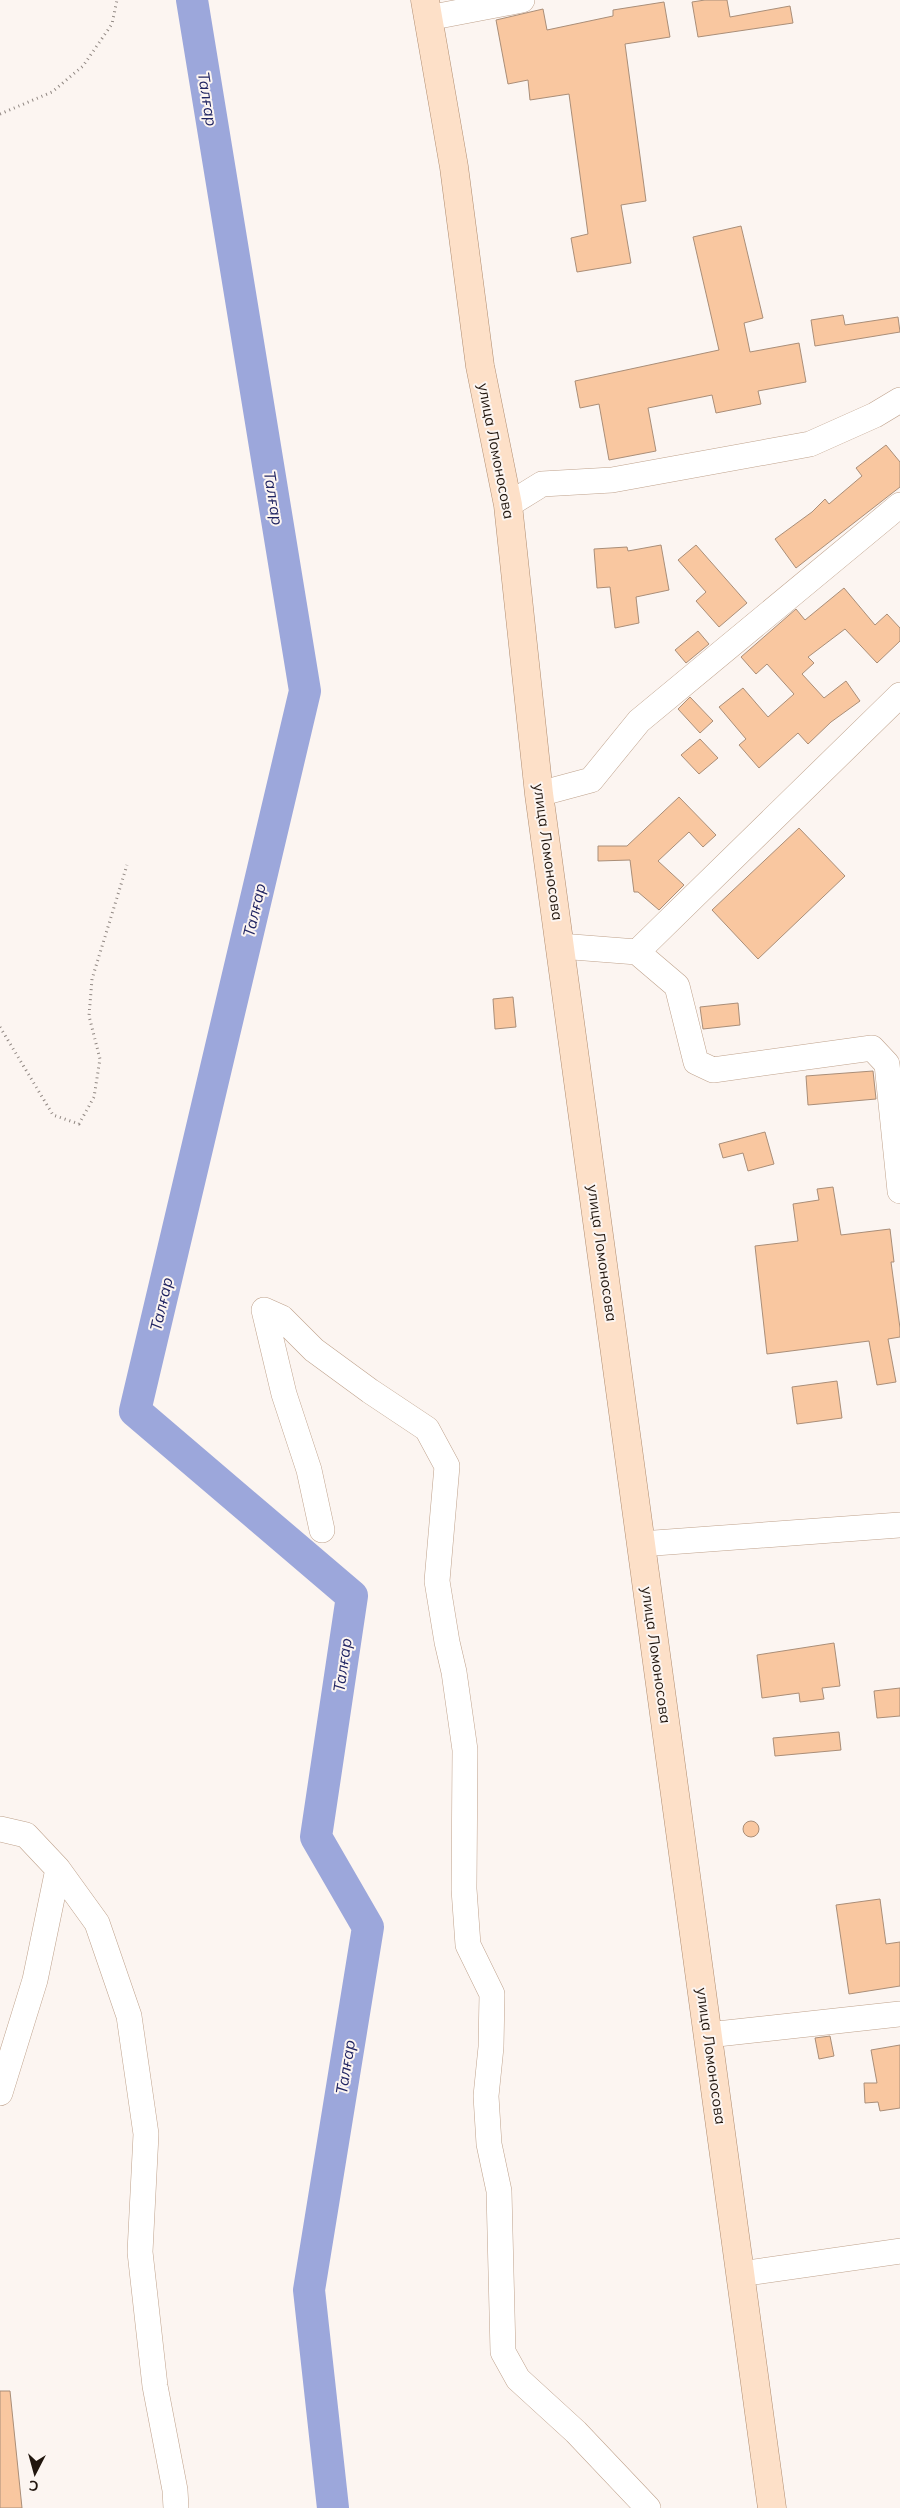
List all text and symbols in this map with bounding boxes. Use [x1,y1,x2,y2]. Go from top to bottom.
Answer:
water label: Талғар [194,70,222,128]
street label: улица Ломоносова [474,381,519,520]
water label: Талғар [260,469,288,527]
street label: улица Ломоносова [529,782,568,922]
water label: Талғар [238,881,270,939]
street label: улица Ломоносова [583,1183,622,1323]
water label: Талғар [145,1275,177,1333]
street label: улица Ломоносова [637,1585,676,1725]
water label: Талғар [328,1636,356,1693]
street label: улица Ломоносова [692,1986,731,2126]
water label: Талғар [331,2038,359,2096]
north arrow [10,2448,60,2498]
text: С [28,2476,39,2495]

